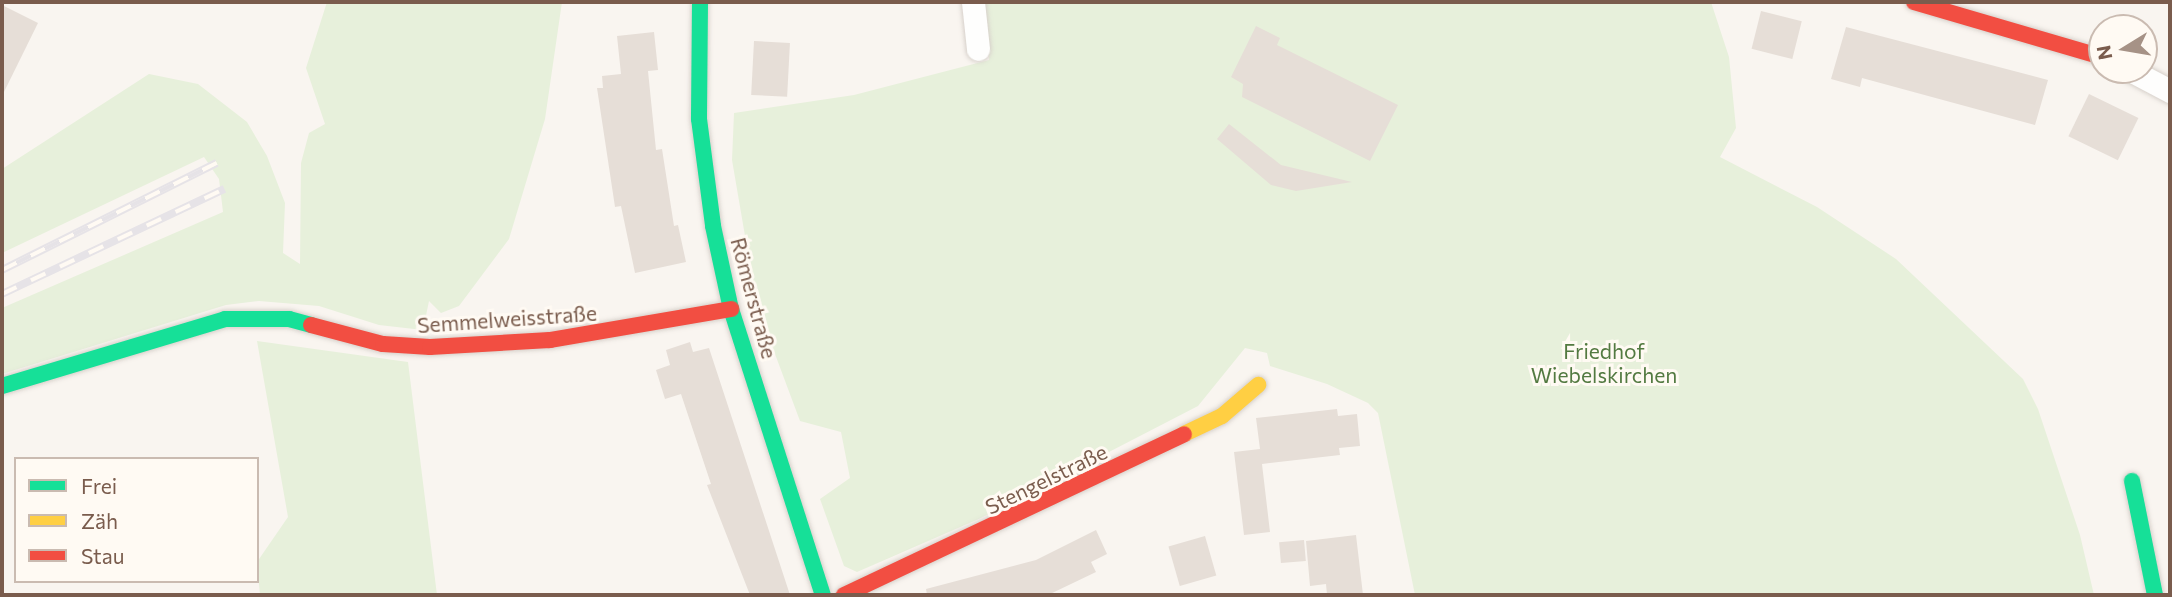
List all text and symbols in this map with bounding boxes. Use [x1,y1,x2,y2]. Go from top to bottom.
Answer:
north arrow [2088,14,2158,84]
text: N [2091,44,2117,62]
street label: Römerstraße [726,235,782,361]
street label: Semmelweisstraße [416,300,598,338]
park label: Friedhof Wiebelskirchen [1531,338,1677,388]
street label: Stengelstraße [981,439,1111,519]
legend [14,457,259,583]
text: Frei [81,473,117,498]
text: Zäh [81,508,118,533]
text: Stau [81,543,124,568]

